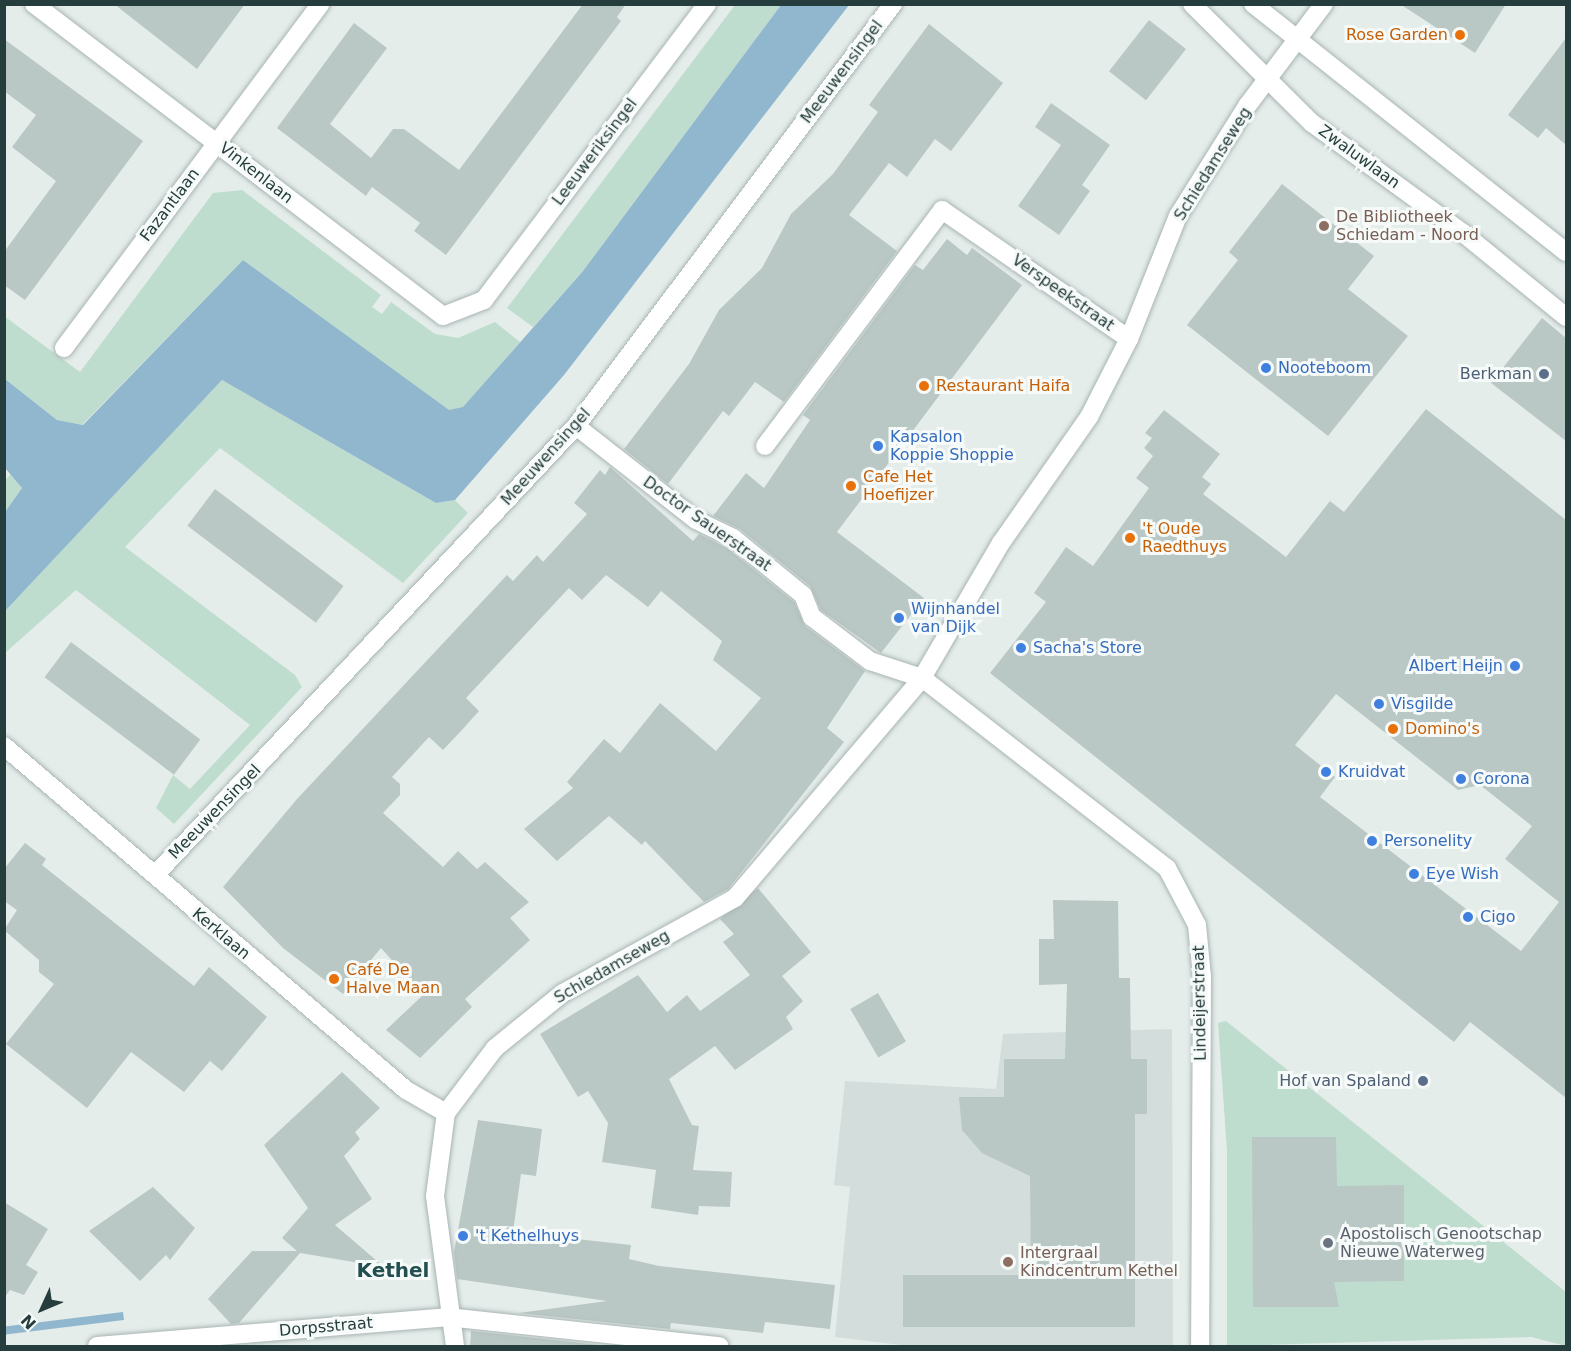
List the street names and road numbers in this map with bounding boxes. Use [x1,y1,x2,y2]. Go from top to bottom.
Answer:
street label: Meeuwensingel [797,17,887,127]
street label: Leeuweriksingel [549,95,641,209]
street label: Schiedamseweg [1170,104,1256,224]
street label: Zwaluwlaan [1315,121,1403,193]
street label: Vinkenlaan [215,138,297,208]
street label: Fazantlaan [136,165,204,245]
street label: Verspeekstraat [1008,251,1118,335]
street label: Meeuwensingel [497,404,595,510]
street label: Doctor Sauerstraat [639,472,775,576]
street label: Meeuwensingel [165,761,265,863]
street label: Kerklaan [188,904,254,964]
street label: Schiedamseweg [551,926,673,1008]
street label: Lindeijerstraat [1189,945,1211,1061]
street label: Dorpsstraat [278,1313,374,1341]

